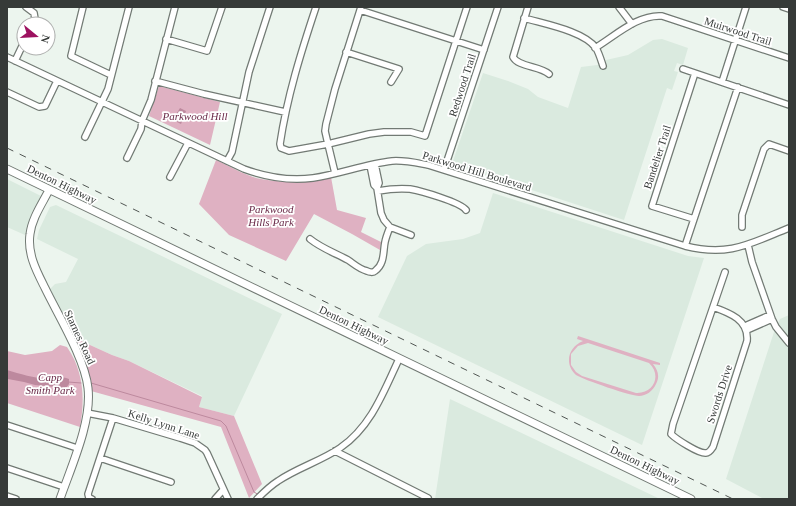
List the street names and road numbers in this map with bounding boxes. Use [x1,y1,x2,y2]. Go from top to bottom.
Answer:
street label: Muirwood Trail [703,14,773,48]
street label: Redwood Trail [446,52,478,118]
street label: Bandelier Trail [641,124,673,190]
street label: Parkwood Hill Boulevard [421,149,533,193]
street label: Denton Highway [25,162,99,206]
street label: Denton Highway [317,303,391,347]
street label: Starnes Road [62,308,98,366]
street label: Swords Drive [704,363,734,425]
street label: Kelly Lynn Lane [127,407,201,441]
street label: Denton Highway [608,443,682,487]

